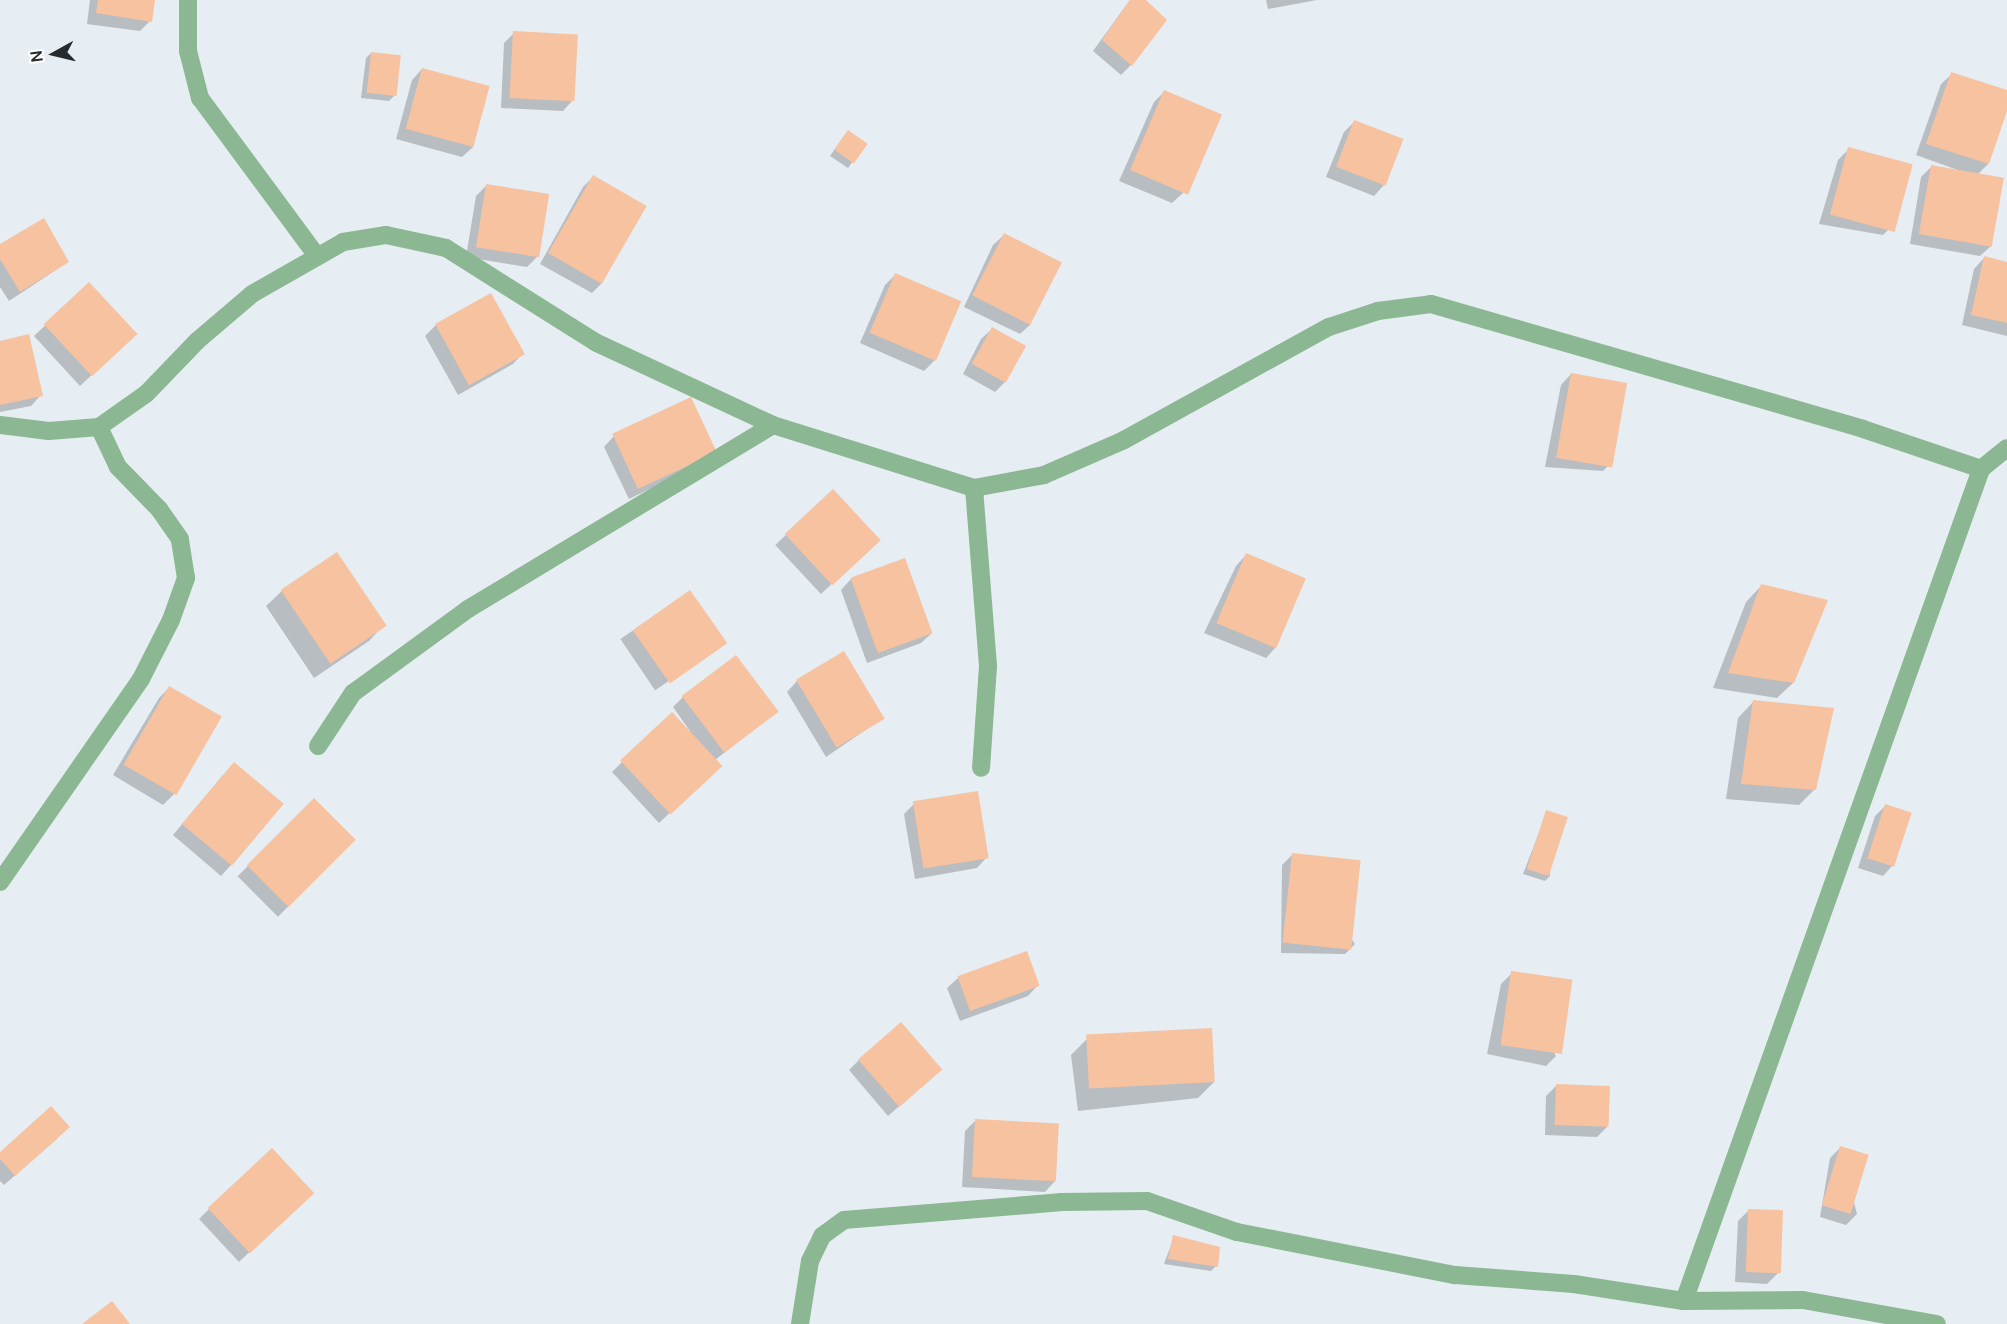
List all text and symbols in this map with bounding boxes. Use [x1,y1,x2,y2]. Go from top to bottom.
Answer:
north arrow [24,24,84,84]
text: N [24,49,48,64]

